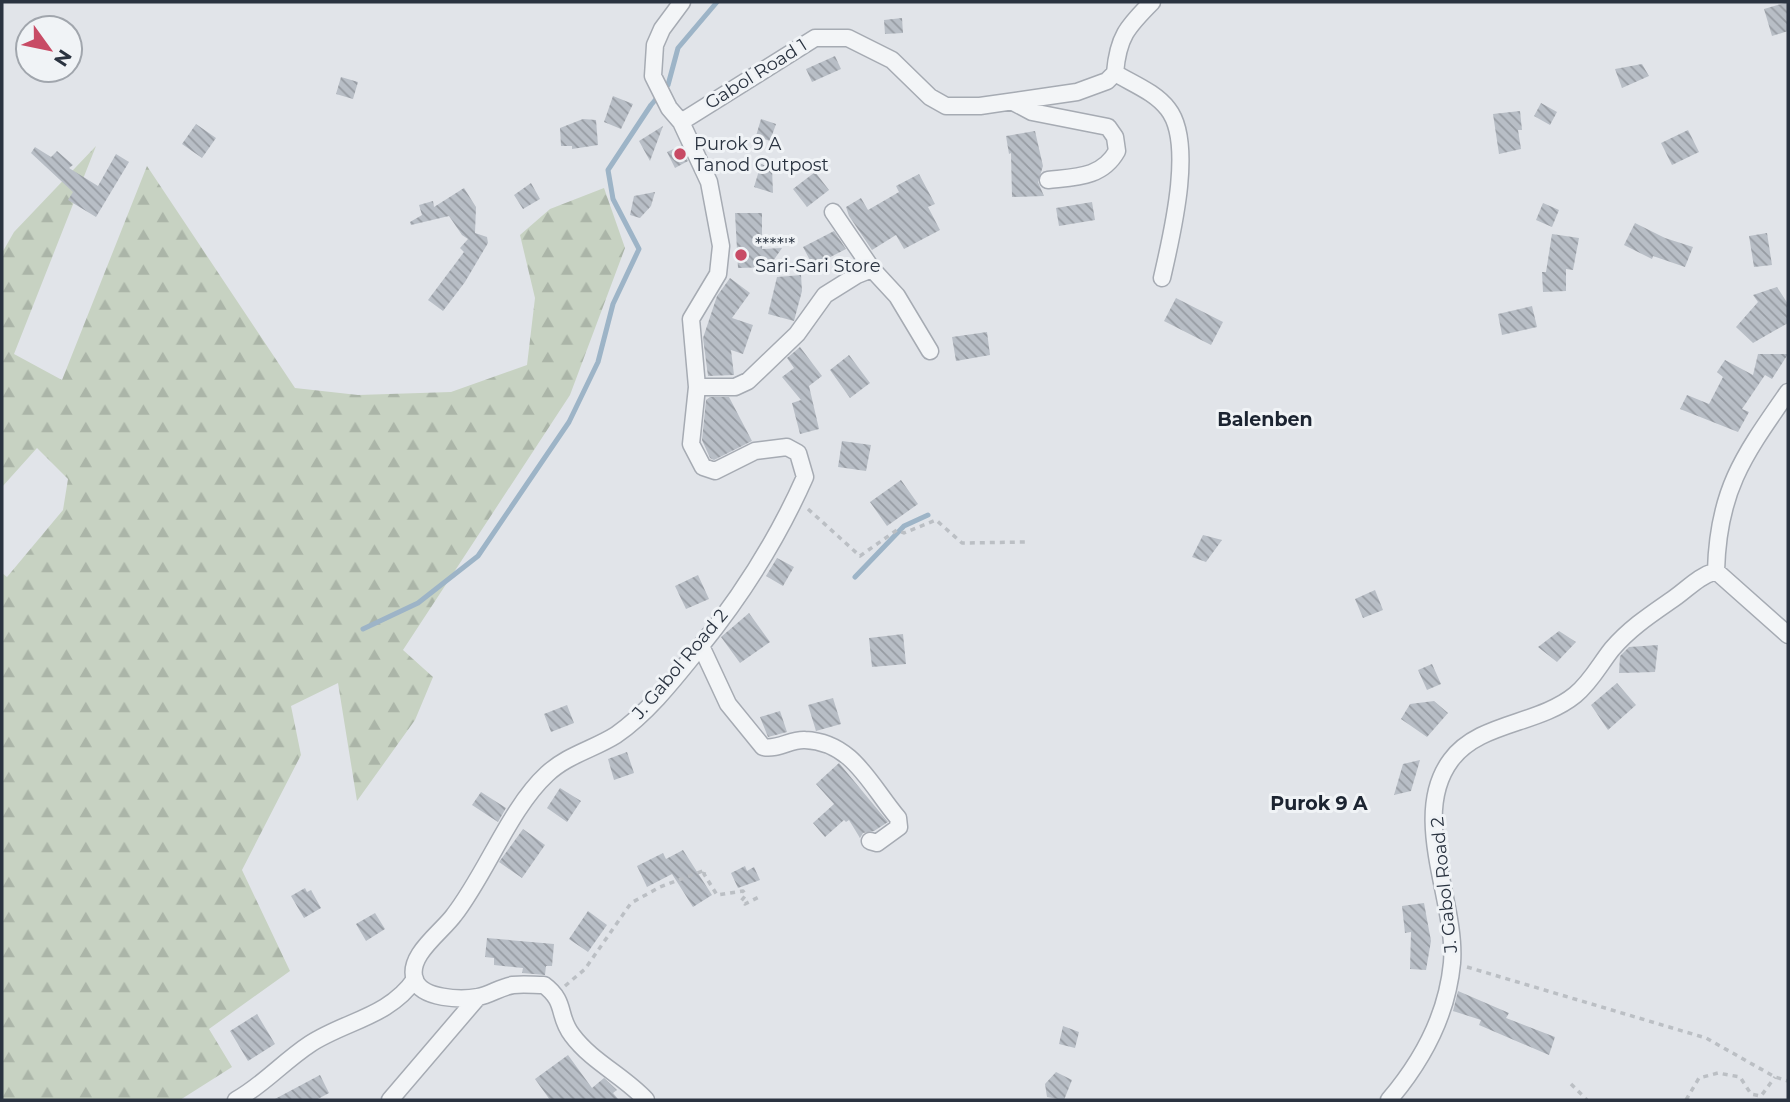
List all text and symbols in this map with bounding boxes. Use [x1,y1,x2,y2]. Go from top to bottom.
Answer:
north arrow [14,14,84,84]
street label: Gabol Road 1 [701,34,811,114]
text: N [49,45,77,71]
place label: Purok 9 A Tanod Outpost [694,133,829,176]
marker: Purok 9 A Tanod Outpost [672,146,688,162]
place label: ****'* Sari-Sari Store [755,234,881,277]
marker: ****'* Sari-Sari Store [733,247,749,263]
district label: Balenben [1217,408,1313,431]
street label: J. Gabol Road 2 [627,604,732,724]
district label: Purok 9 A [1270,792,1368,815]
street label: J. Gabol Road 2 [1426,816,1462,955]

